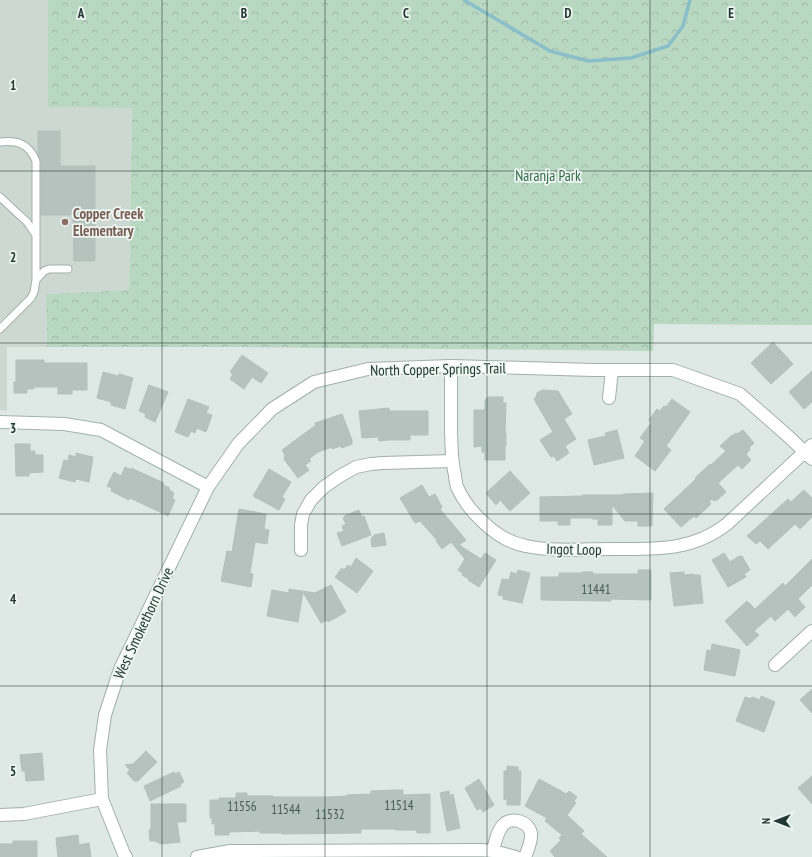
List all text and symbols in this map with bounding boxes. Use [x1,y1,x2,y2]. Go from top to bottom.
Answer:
text: A [77,5,85,22]
text: B [241,5,247,22]
text: C [403,5,409,22]
text: D [565,5,572,22]
text: E [728,5,734,22]
text: 1 [10,77,16,94]
park label: Naranja Park [515,166,581,185]
place label: Copper Creek Elementary [73,204,144,240]
marker: Copper Creek Elementary [60,217,70,227]
text: 2 [10,249,16,266]
street label: North Copper Springs Trail [370,358,507,380]
text: 3 [10,420,16,437]
street label: Ingot Loop [546,539,602,559]
street label: West Smokethorn Drive [109,564,177,682]
house number: 11441 [581,581,611,598]
text: 4 [10,591,17,608]
text: 5 [10,763,16,780]
house number: 11514 [384,797,414,814]
house number: 11556 [227,798,257,815]
house number: 11544 [271,801,301,818]
north arrow [756,801,796,841]
house number: 11532 [315,806,345,823]
text: N [759,818,773,824]

